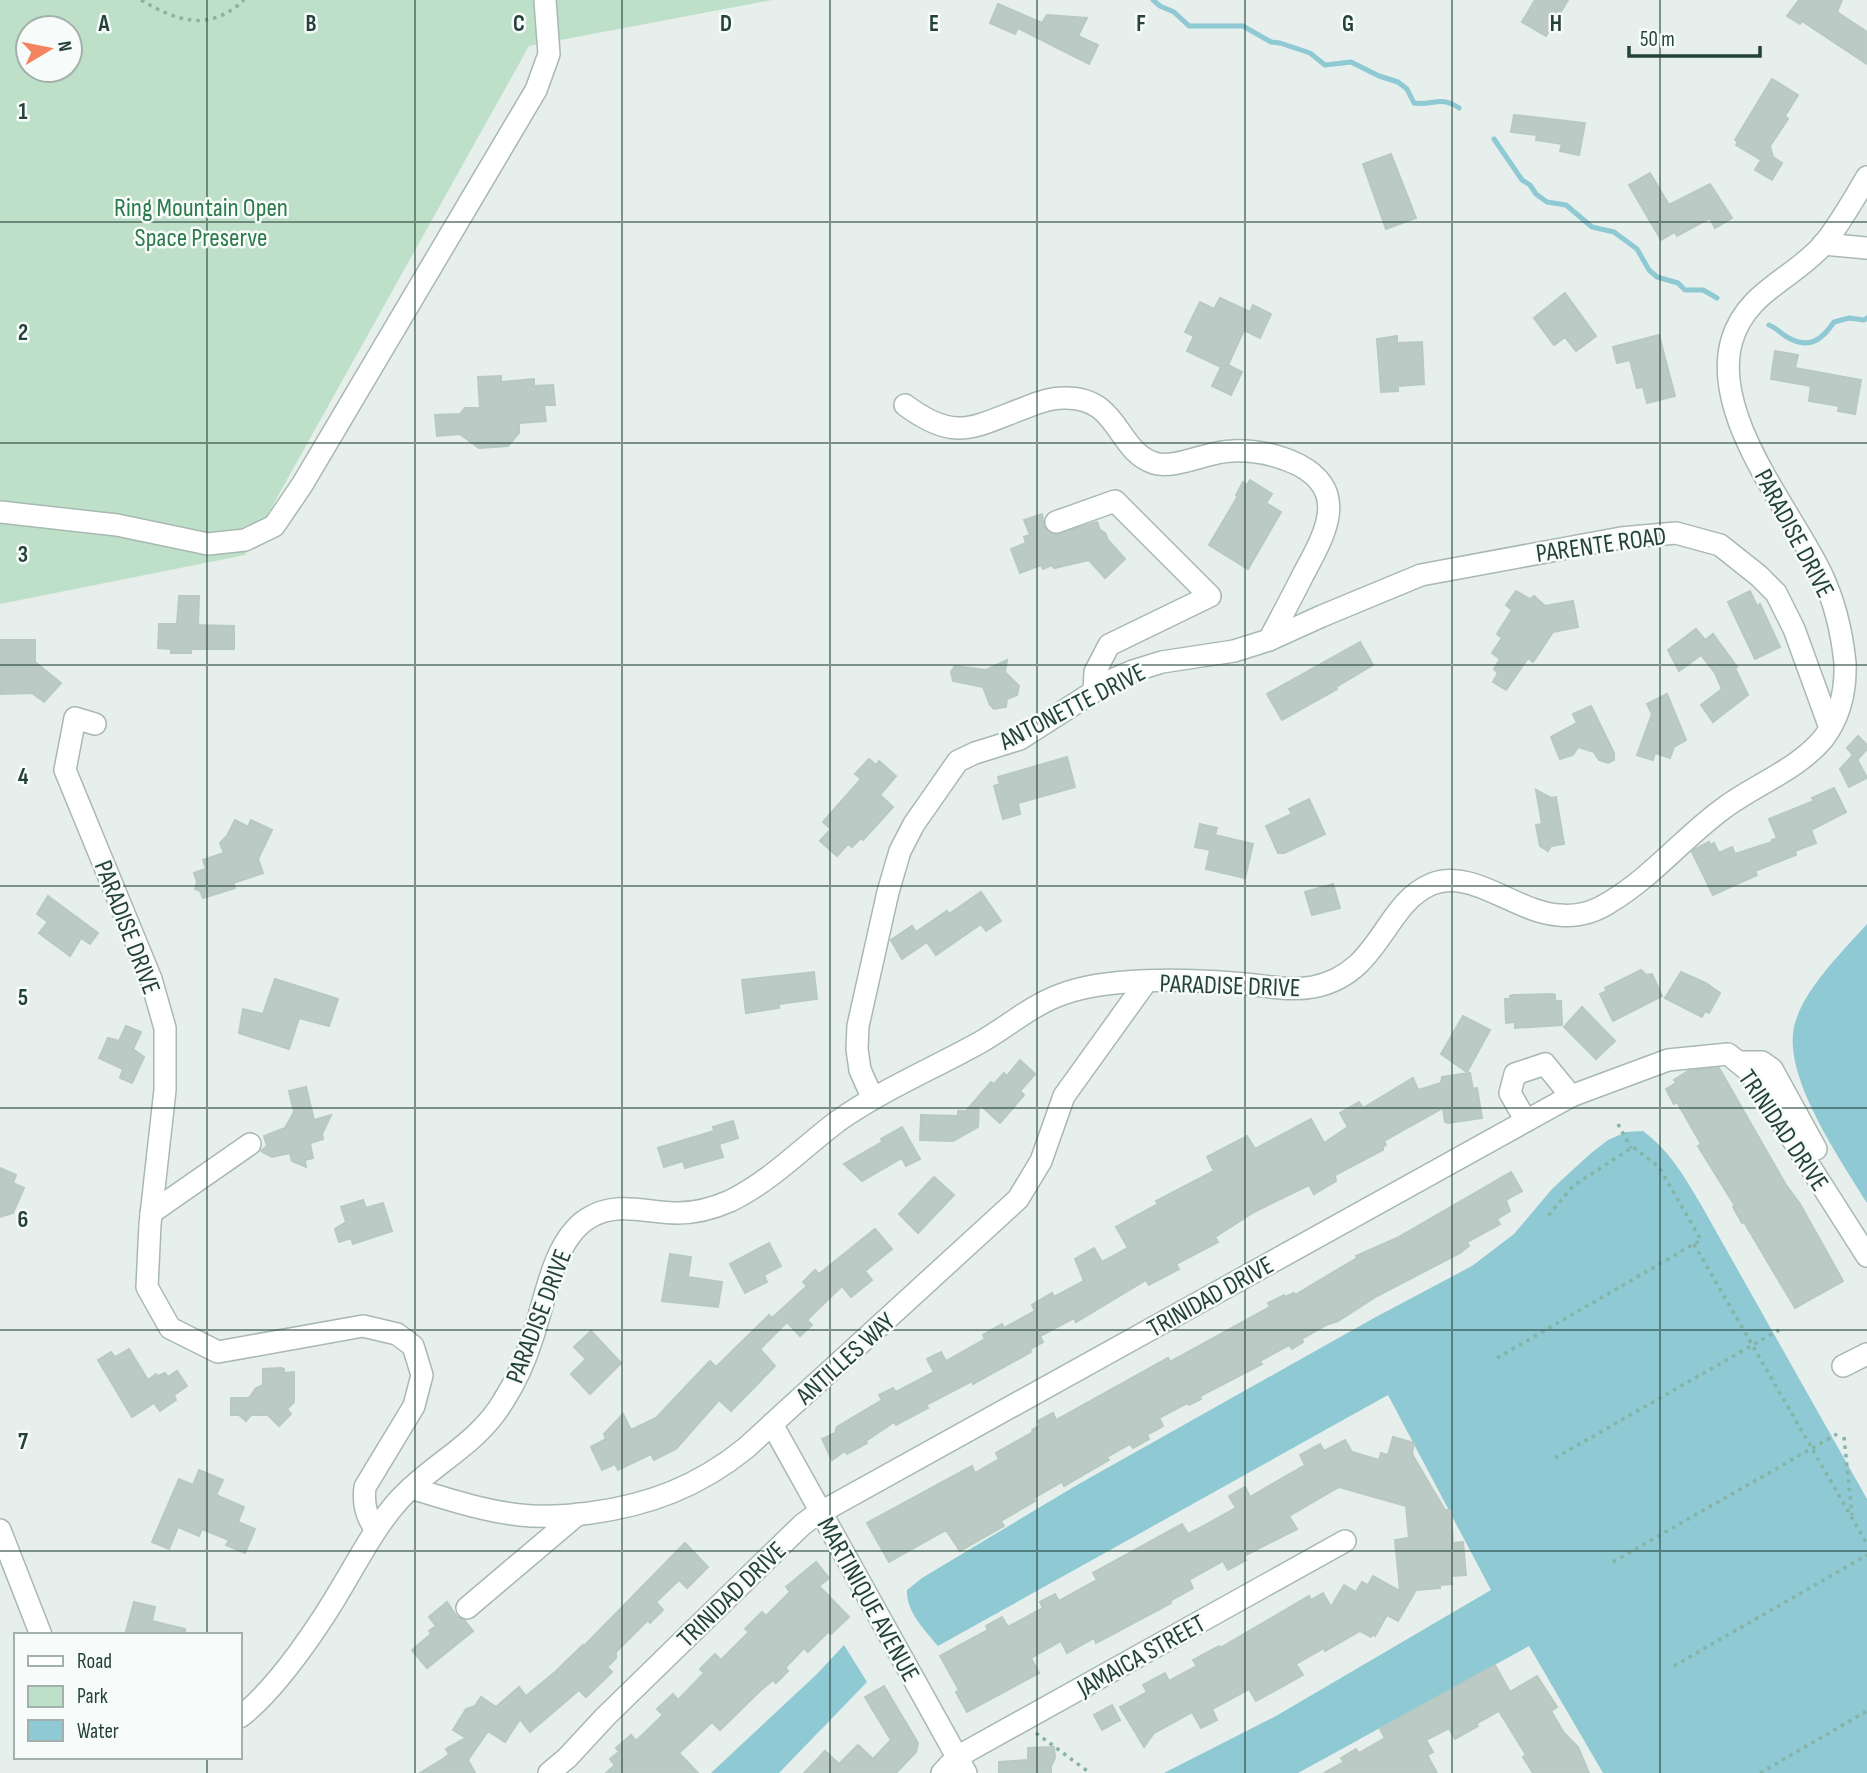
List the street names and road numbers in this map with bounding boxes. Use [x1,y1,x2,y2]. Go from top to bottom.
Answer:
street label: PARADISE DRIVE [1747,464,1840,603]
street label: PARENTE ROAD [1534,521,1668,570]
street label: ANTONETTE DRIVE [994,657,1151,758]
street label: PARADISE DRIVE [87,856,166,999]
street label: PARADISE DRIVE [1159,969,1301,1004]
street label: TRINIDAD DRIVE [1731,1064,1835,1197]
street label: PARADISE DRIVE [500,1245,579,1388]
street label: TRINIDAD DRIVE [1142,1250,1279,1345]
street label: ANTILLES WAY [789,1306,902,1412]
street label: MARTINIQUE AVENUE [810,1512,926,1687]
street label: TRINIDAD DRIVE [671,1536,793,1655]
street label: JAMAICA STREET [1071,1608,1211,1705]

